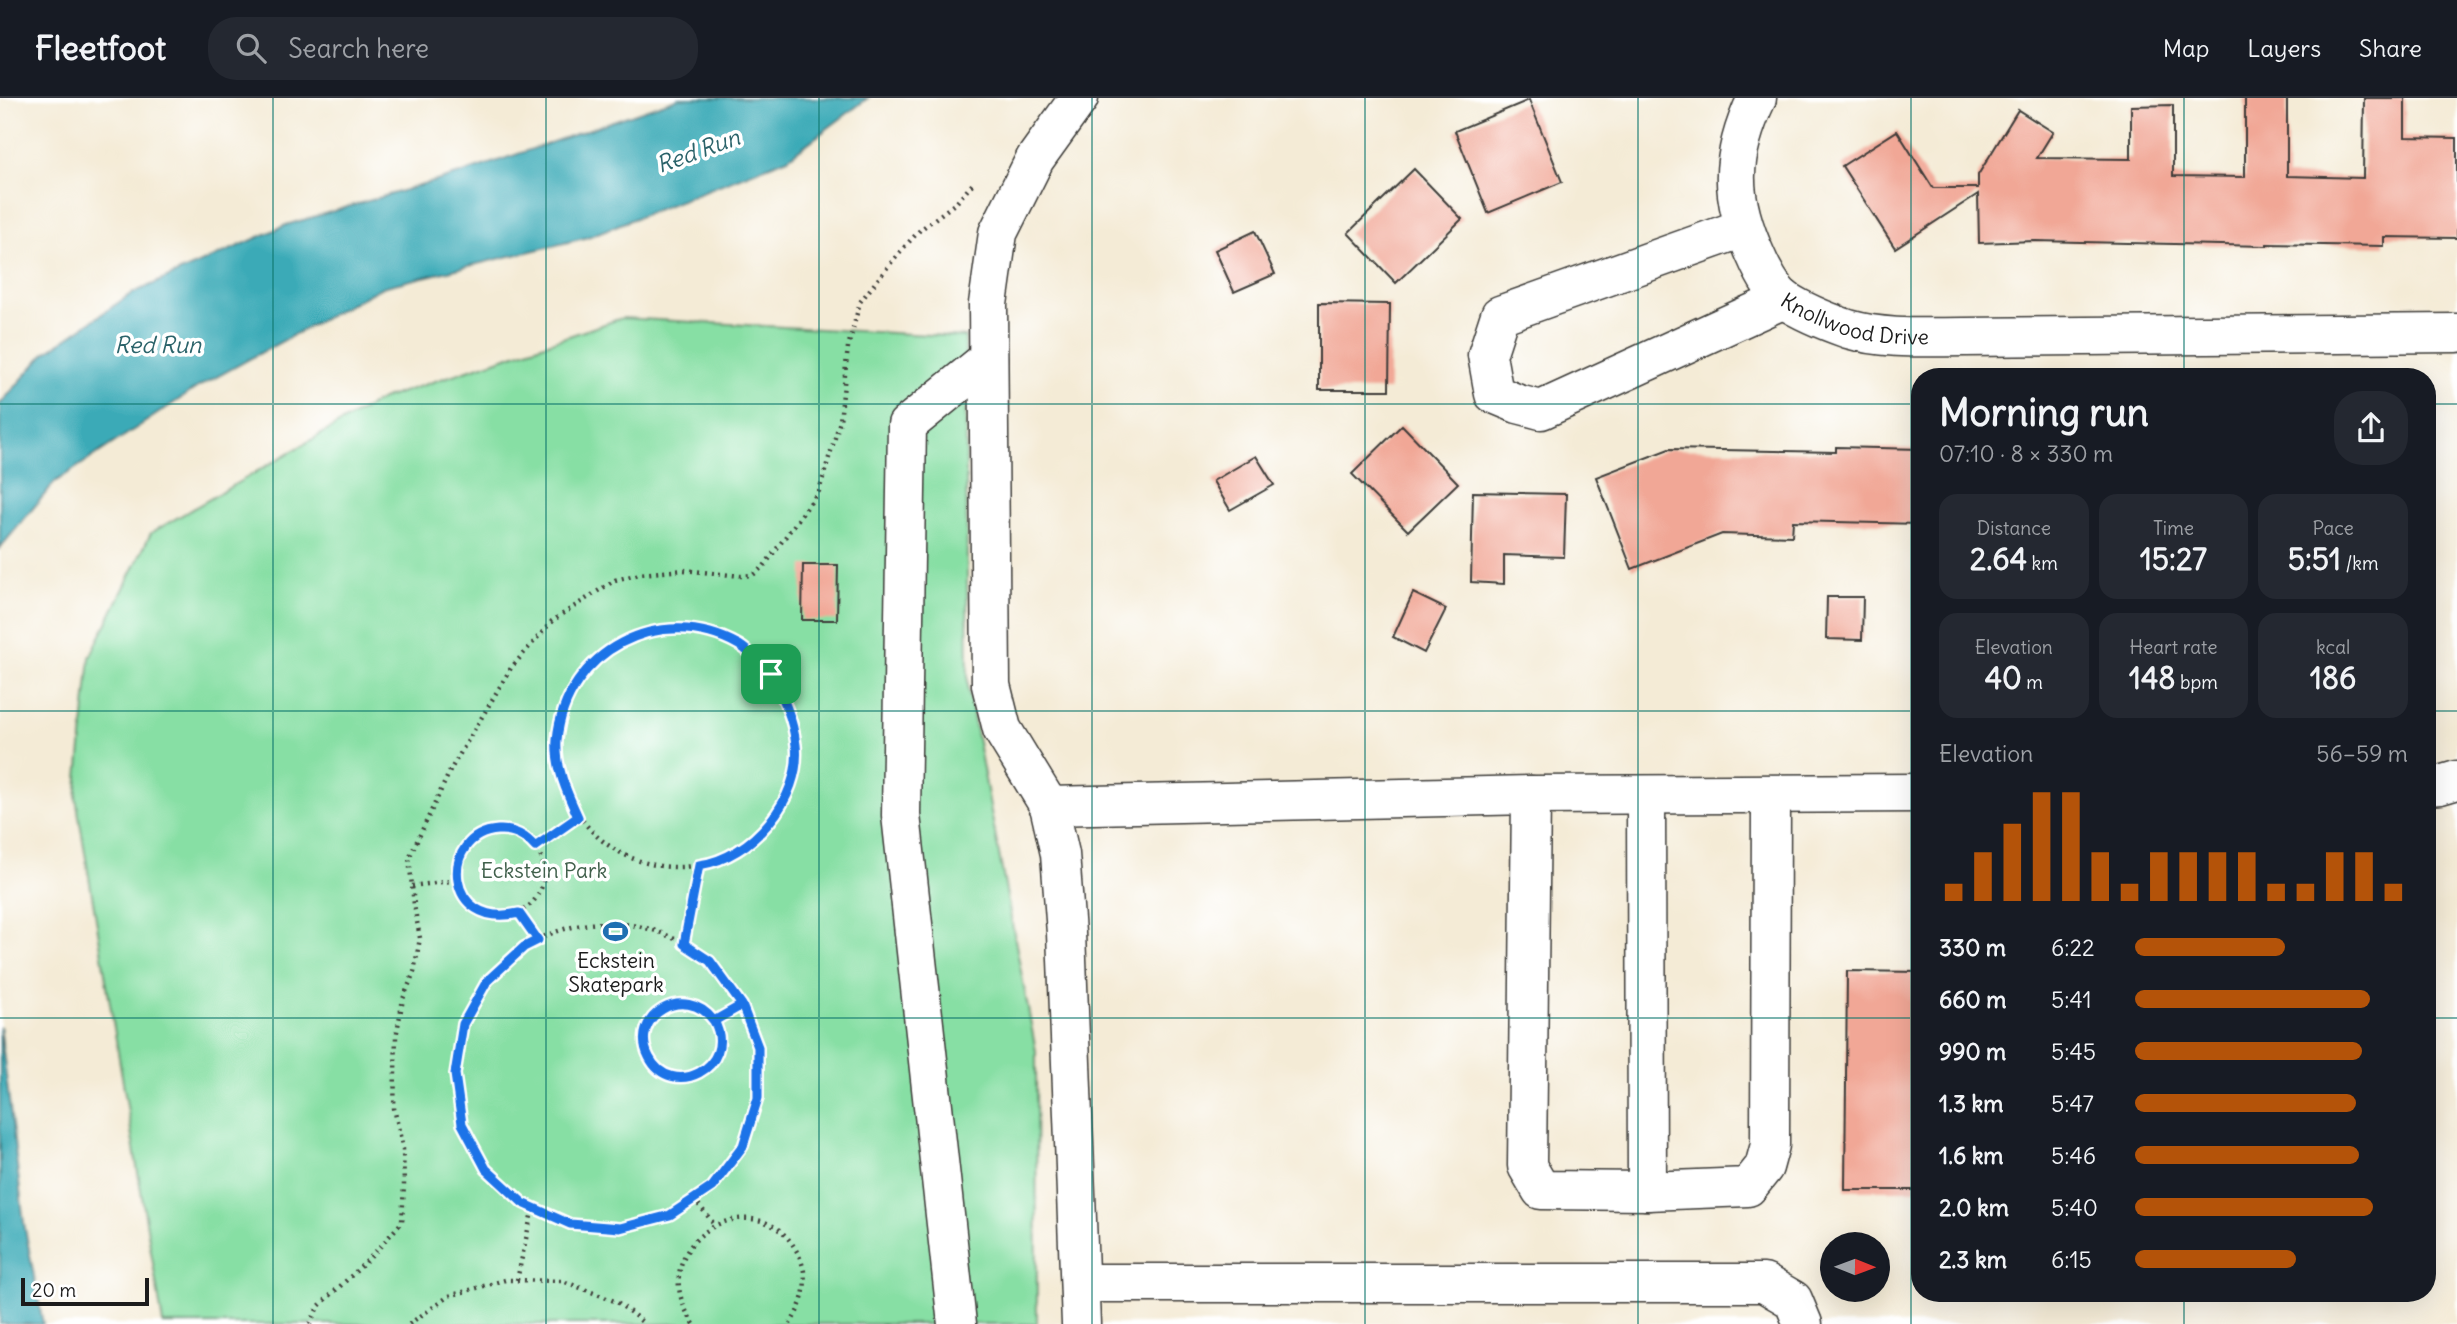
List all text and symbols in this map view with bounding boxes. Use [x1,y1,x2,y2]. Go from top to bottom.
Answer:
search box [208,17,698,80]
text: Fleetfoot [35,27,166,69]
icon: search [232,29,270,67]
text: Search here [288,32,429,65]
text: Map [2163,33,2209,63]
text: Layers [2247,33,2321,63]
text: Share [2359,33,2422,63]
water label: Red Run [652,122,744,179]
street label: Knollwood Drive [1776,287,1929,350]
water label: Red Run [115,330,202,359]
text: Morning run [1939,389,2149,436]
button: share [2334,391,2408,465]
text: 07:10 · 8 × 330 m [1939,439,2113,468]
text: Distance [1977,516,2051,540]
text: Time [2153,516,2194,540]
text: Pace [2313,516,2354,540]
text: 2.64 [1970,540,2027,578]
text: 15:27 [2140,540,2207,578]
text: 5:51 [2288,540,2341,578]
text: km [2027,551,2058,575]
text: /km [2341,551,2379,575]
text: Elevation [1975,635,2053,659]
text: Heart rate [2129,635,2218,659]
text: kcal [2316,635,2350,659]
pin [741,644,801,704]
icon: arrive [752,655,790,693]
text: 40 [1985,659,2022,697]
text: 148 [2129,659,2176,697]
text: 186 [2310,659,2356,697]
text: m [2022,670,2043,694]
text: bpm [2176,670,2218,694]
text: Elevation [1939,739,2033,768]
text: 56–59 m [2316,739,2408,768]
park label: Eckstein Park [481,857,607,884]
sports icon: Eckstein Skatepark [602,918,630,946]
text: 330 m [1939,933,2006,962]
text: 6:22 [2051,933,2095,962]
place label: Eckstein Skatepark [568,947,664,998]
text: 660 m [1939,985,2006,1014]
text: 5:41 [2051,985,2092,1014]
text: 990 m [1939,1037,2006,1066]
text: 5:45 [2051,1037,2096,1066]
text: 1.3 km [1939,1089,2003,1118]
text: 5:47 [2051,1089,2094,1118]
text: 1.6 km [1939,1141,2004,1170]
text: 5:46 [2051,1141,2096,1170]
text: 2.0 km [1939,1193,2009,1222]
text: 5:40 [2051,1193,2098,1222]
north arrow [1820,1232,1890,1302]
map controls [1820,1232,1890,1302]
text: 2.3 km [1939,1245,2007,1274]
text: 6:15 [2051,1245,2092,1274]
scale bar [21,1275,149,1307]
text: 20 m [32,1278,76,1302]

